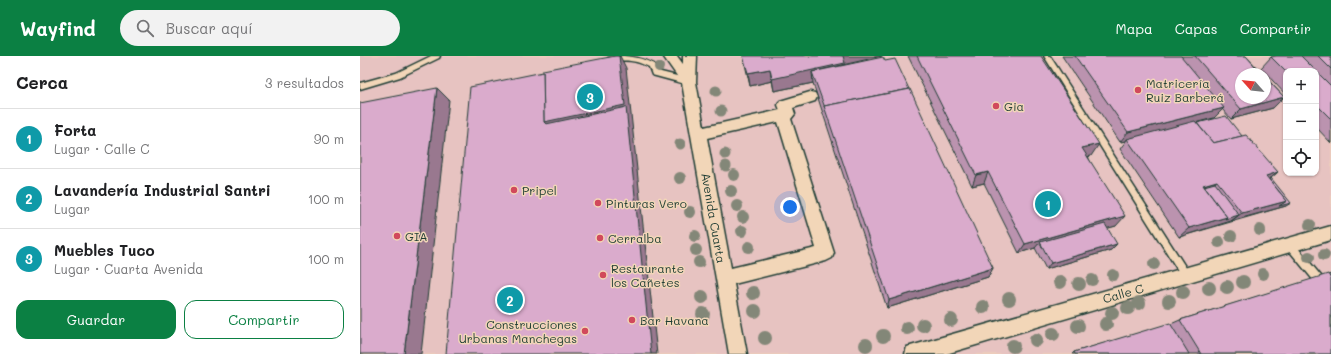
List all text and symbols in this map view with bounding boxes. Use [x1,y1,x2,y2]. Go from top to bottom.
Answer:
search box [120,10,400,46]
text: Wayfind [20,16,96,41]
icon: search [134,17,156,39]
text: Buscar aquí [166,18,253,38]
text: Mapa [1116,19,1153,38]
text: Capas [1175,19,1218,38]
text: Compartir [1240,19,1311,38]
north arrow [1235,68,1271,104]
map controls [1283,68,1319,176]
button: + [1283,68,1319,104]
text: Cerca [16,71,68,93]
text: 3 resultados [265,74,344,91]
place label: Matricería Ruiz Barberá [1146,75,1224,105]
pin: 3 [577,82,603,112]
marker: Matricería Ruiz Barberá [1133,85,1143,95]
place label: Gia [1004,98,1024,114]
marker: Gia [991,101,1001,111]
button: − [1283,104,1319,140]
text: Forta [54,120,96,140]
text: 1 [26,130,32,147]
text: 90 m [314,130,344,147]
text: Lugar · Calle C [54,140,150,157]
button: locate [1283,140,1319,176]
street label: Avenida Cuarta [698,172,730,264]
text: Lavandería Industrial Santri [54,180,271,200]
place label: Pripel [522,182,557,198]
marker: Pripel [509,185,519,195]
pin: 1 [1035,189,1061,219]
text: 2 [25,190,33,207]
text: 100 m [308,190,344,207]
place label: Pinturas Vero [606,195,687,211]
your location [780,197,800,217]
marker: Pinturas Vero [593,198,603,208]
text: Lugar [54,200,90,217]
place label: GIA [405,228,427,244]
place label: Cerralba [608,230,662,246]
marker: GIA [392,231,402,241]
marker: Cerralba [595,233,605,243]
text: Muebles Tuco [54,240,155,260]
text: 3 [25,250,33,267]
text: 100 m [308,250,344,267]
text: Lugar · Cuarta Avenida [54,260,203,277]
place label: Restaurante los Cañetes [611,260,684,290]
marker: Restaurante los Cañetes [598,270,608,280]
street label: Calle C [1101,279,1146,306]
pin: 2 [497,285,523,315]
button: Guardar [16,300,176,339]
button: Compartir [184,300,344,339]
place label: Bar Havana [640,312,709,328]
marker: Bar Havana [627,315,637,325]
place label: Construcciones Urbanas Manchegas [459,316,577,346]
marker: Construcciones Urbanas Manchegas [580,326,590,336]

